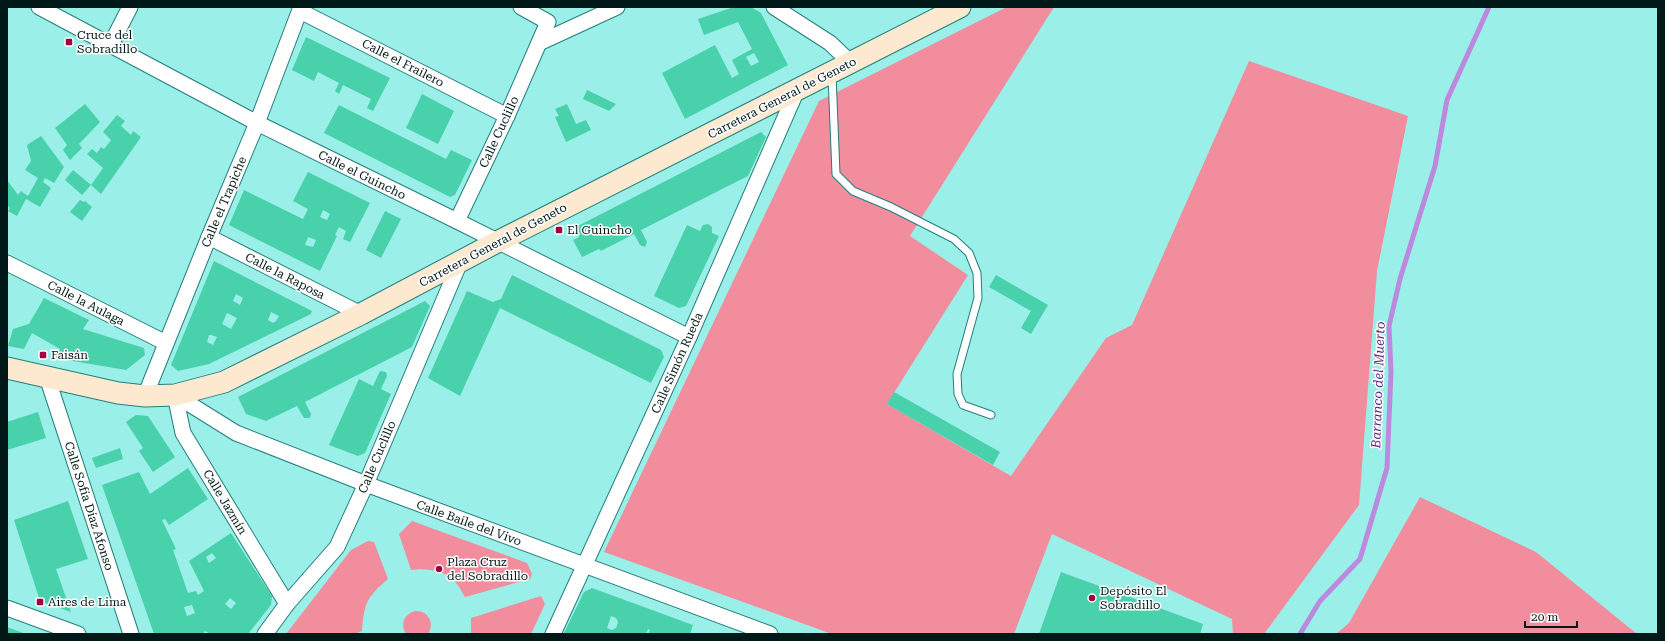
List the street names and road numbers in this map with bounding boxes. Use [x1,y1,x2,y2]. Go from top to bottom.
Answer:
street label: Calle el Frailero [360,36,446,90]
street label: Carretera General de Geneto [705,54,859,142]
street label: Calle Cuclillo [476,94,522,170]
street label: Calle el Guincho [316,148,408,202]
street label: Calle el Trapiche [199,154,250,250]
street label: Carretera General de Geneto [417,200,569,290]
street label: Calle la Raposa [243,250,328,302]
street label: Calle la Aulaga [45,278,127,329]
street label: Calle Simón Rueda [648,310,706,416]
street label: Calle Cuclillo [355,419,399,495]
street label: Calle Sofía Díaz Afonso [62,440,116,572]
street label: Calle Jazmín [200,467,250,537]
street label: Calle Baile del Vivo [414,497,524,549]

